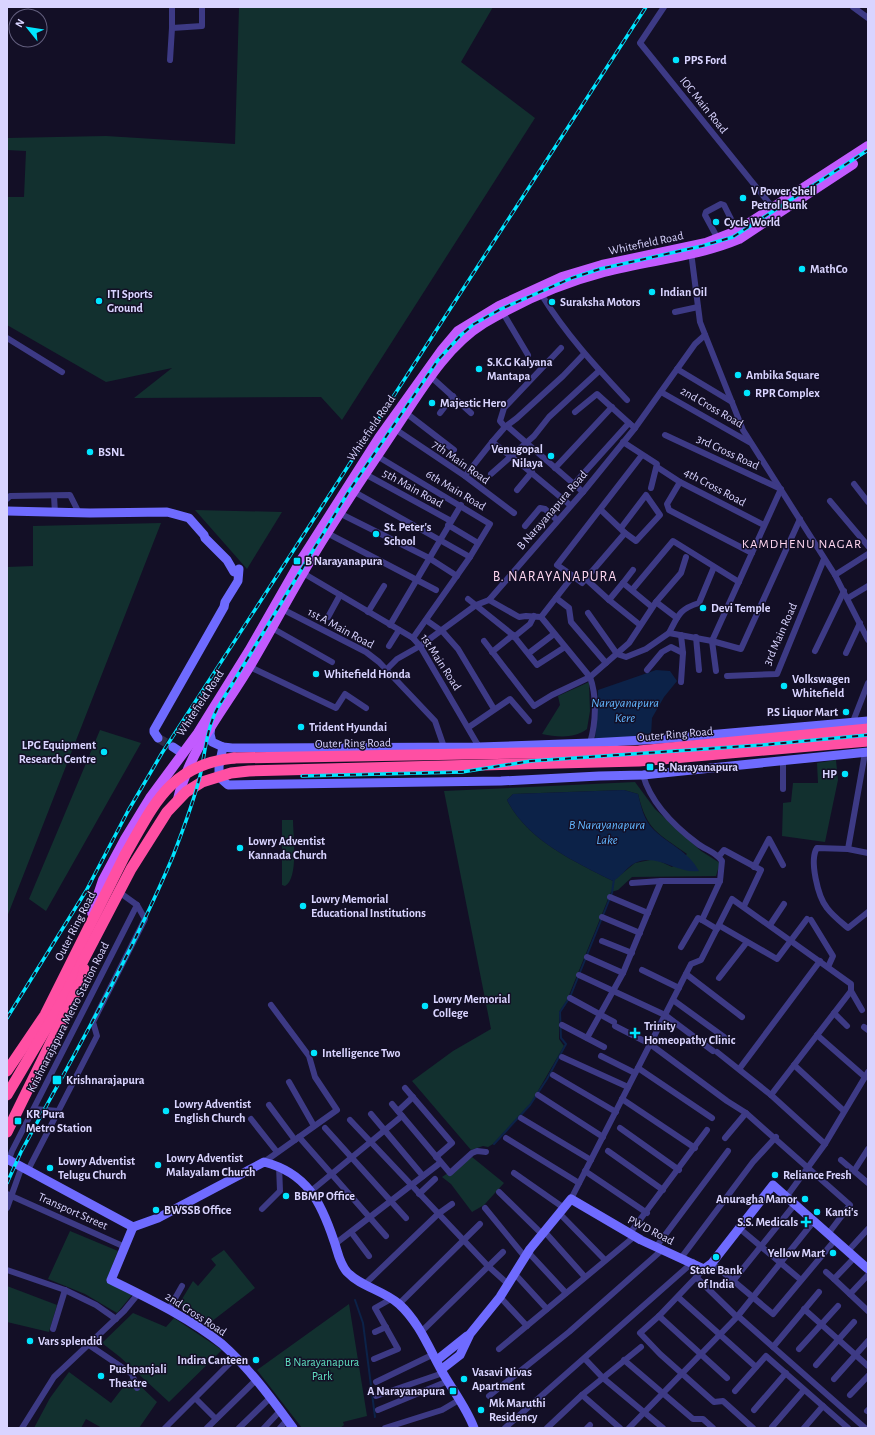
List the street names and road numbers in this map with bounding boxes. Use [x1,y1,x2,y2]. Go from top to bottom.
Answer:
street label: IOC Main Road [678,75,730,135]
street label: Whitefield Road [608,229,684,257]
street label: 2nd Cross Road [679,384,745,430]
street label: Whitefield Road [345,393,397,463]
street label: 3rd Cross Road [695,432,761,472]
street label: 7th Main Road [430,438,492,486]
street label: 4th Cross Road [682,466,748,508]
street label: 5th Main Road [381,467,445,509]
street label: 6th Main Road [424,467,488,513]
street label: B Narayanapura Road [515,468,590,552]
street label: 3rd Main Road [761,601,799,667]
street label: 1st A Main Road [306,606,376,650]
street label: 1st Main Road [418,632,464,692]
street label: Whitefield Road [174,668,226,738]
street label: Outer Ring Road [636,725,714,743]
street label: Outer Ring Road [315,736,391,750]
street label: Outer Ring Road [52,889,98,963]
street label: Krishnarajapura Metro Station Road [24,939,112,1095]
street label: Transport Street [36,1190,110,1232]
street label: PWD Road [626,1213,676,1247]
street label: 2nd Cross Road [163,1290,229,1338]

